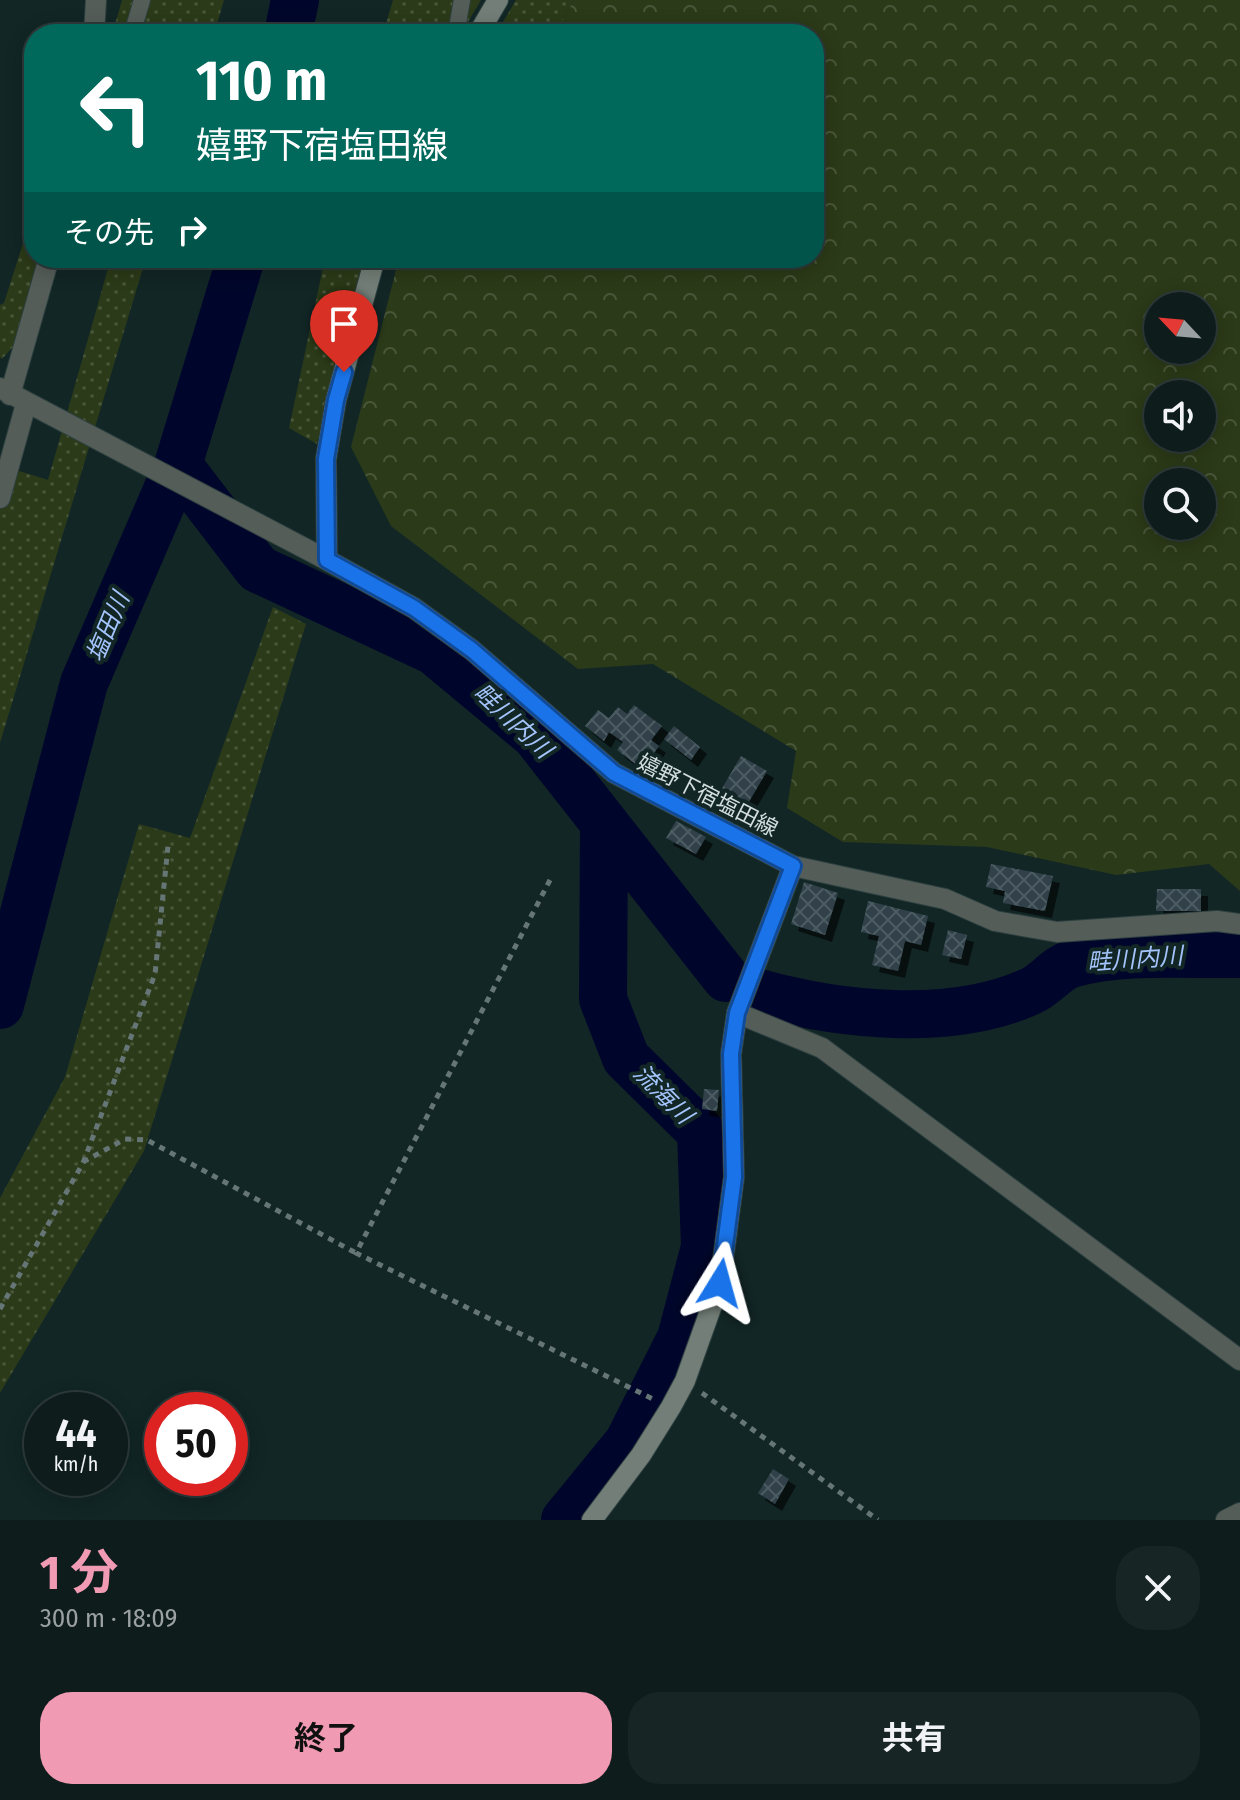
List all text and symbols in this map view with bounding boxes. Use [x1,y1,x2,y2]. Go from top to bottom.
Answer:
text: 110 m [196,48,327,115]
icon: left [64,56,168,160]
text: 嬉野下宿塩田線 [196,124,448,168]
icon: right [170,208,214,252]
text: その先 [64,215,154,251]
pin [310,290,378,372]
north arrow [1144,292,1216,364]
map controls [1144,292,1216,540]
icon: arrive [322,302,366,346]
button: sound [1144,380,1216,452]
button: search [1144,468,1216,540]
water label: 塩田川 [81,586,136,666]
water label: 畦川内川 [468,678,560,766]
street label: 嬉野下宿塩田線 [633,748,783,842]
water label: 畦川内川 [1086,941,1187,976]
water label: 流海川 [628,1059,700,1131]
position arrow [678,1241,762,1325]
speed limit sign: 50 [144,1392,248,1496]
text: 44 [55,1410,97,1458]
text: km/h [54,1452,98,1476]
text: 1 分 [40,1544,118,1602]
button: close [1116,1546,1200,1630]
text: 300 m · 18:09 [40,1603,177,1634]
button: 終了 [40,1692,612,1784]
button: 共有 [628,1692,1200,1784]

